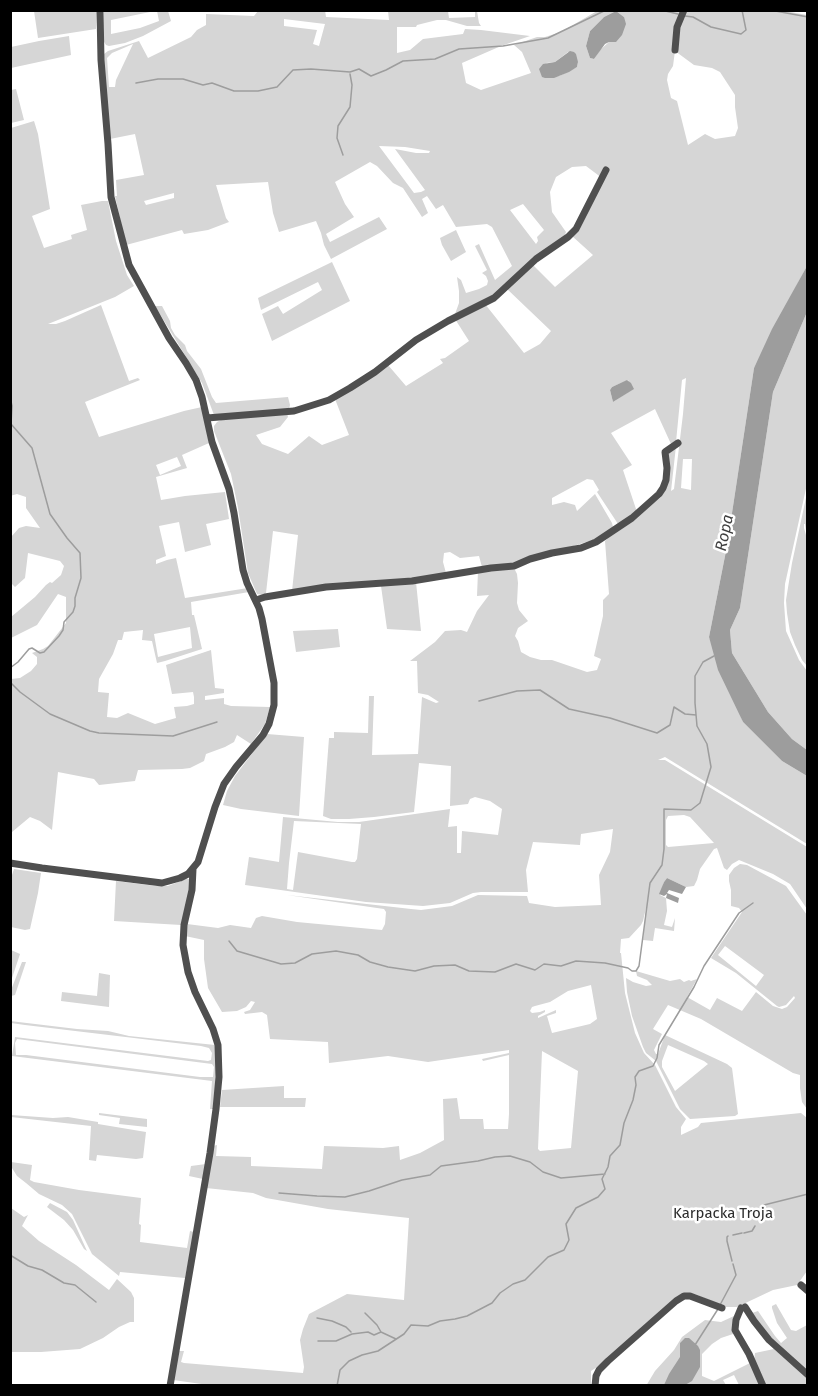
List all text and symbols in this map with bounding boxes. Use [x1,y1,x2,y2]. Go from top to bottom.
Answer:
water label: Ropa [712,513,738,553]
park label: Karpacka Troja [673,1205,773,1223]

